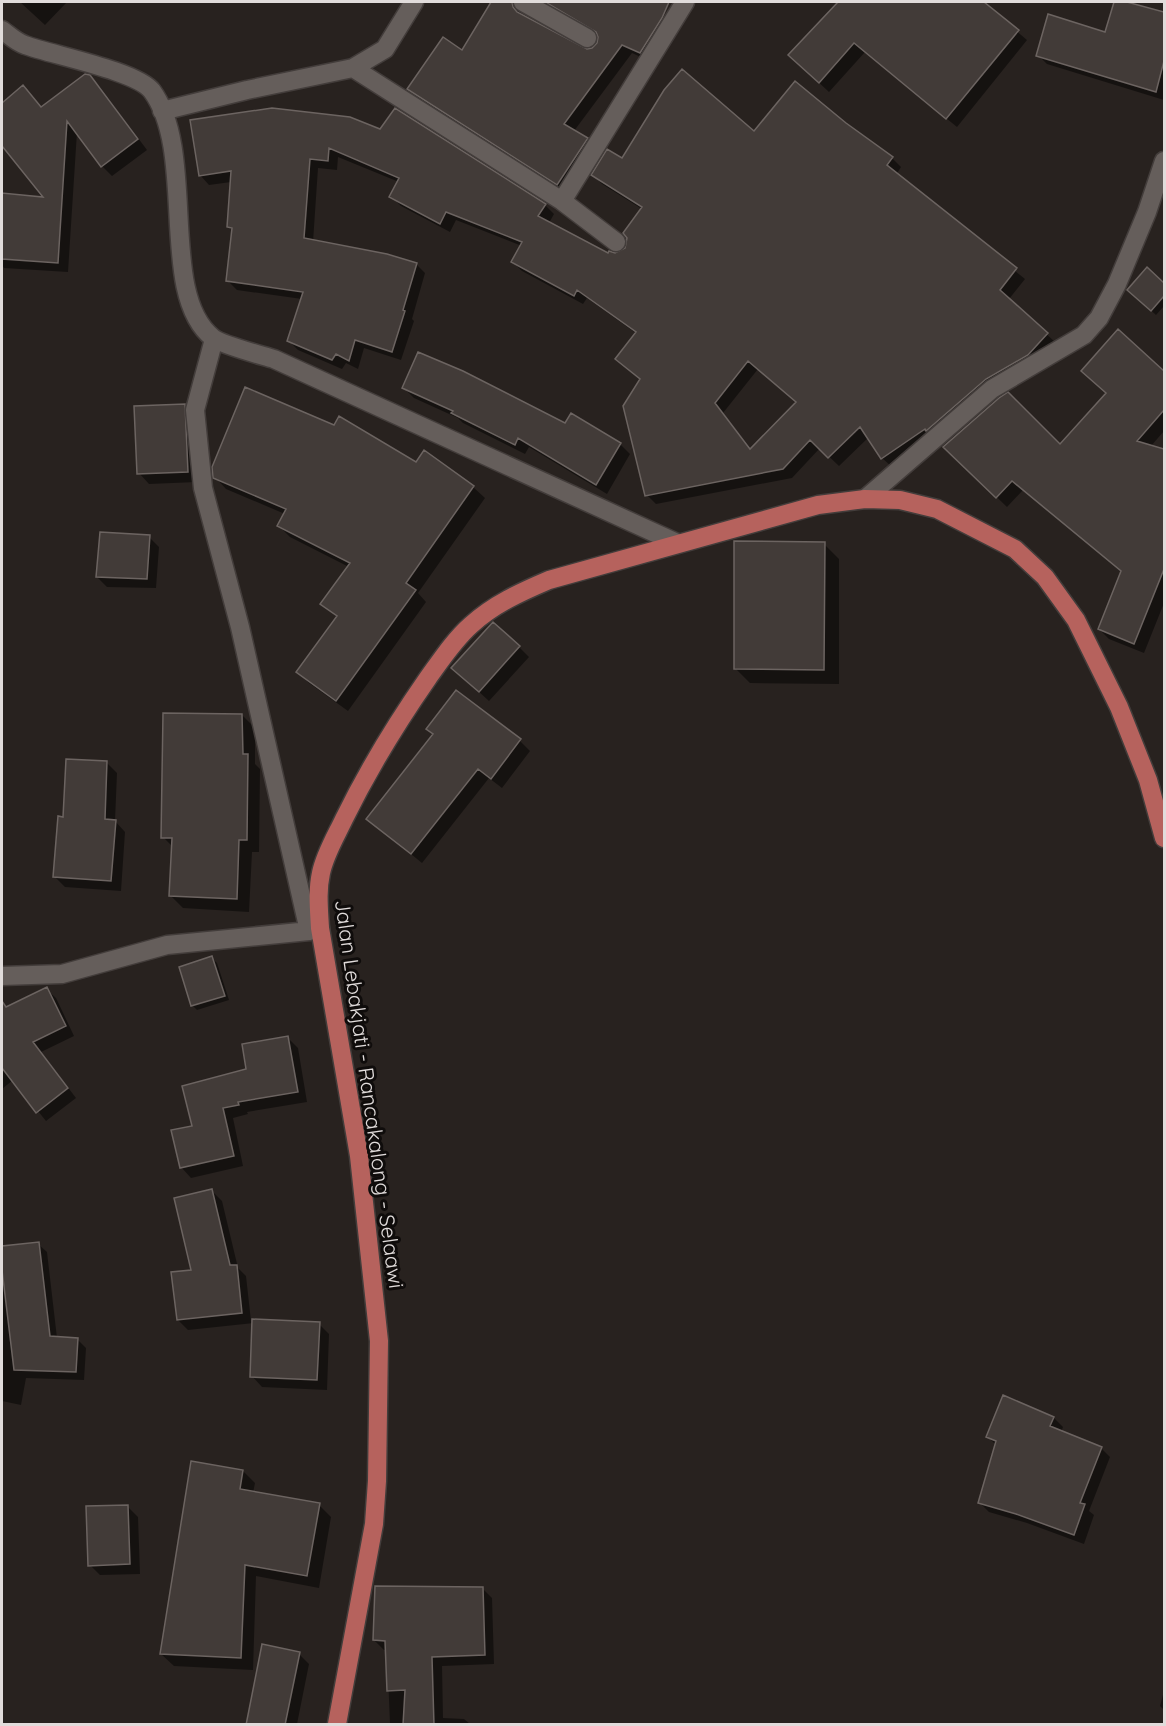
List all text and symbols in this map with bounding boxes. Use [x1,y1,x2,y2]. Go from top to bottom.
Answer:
street label: Jalan Lebakjati - Rancakalong - Selaawi [330,898,410,1290]

